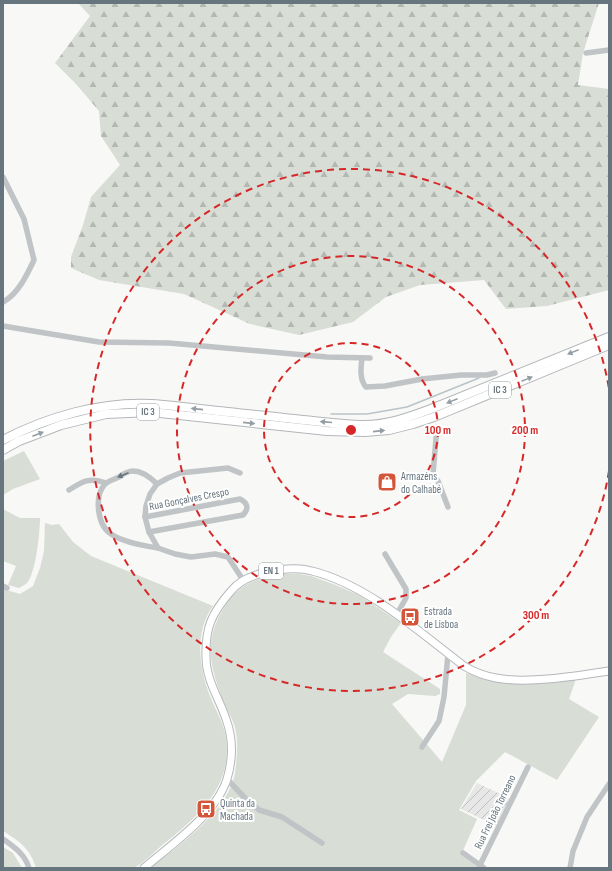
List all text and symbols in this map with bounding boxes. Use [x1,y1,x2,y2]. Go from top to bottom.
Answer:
one-way arrow [566,349,578,355]
one-way arrow [521,376,532,382]
road number: IC 3 [489,382,511,398]
one-way arrow [446,398,458,404]
road number: IC 3 [137,404,159,420]
one-way arrow [191,405,203,412]
one-way arrow [243,419,255,426]
one-way arrow [320,419,332,426]
centre of rings [344,423,358,437]
text: 100 m [425,423,451,438]
text: 200 m [512,423,538,438]
one-way arrow [373,427,385,434]
one-way arrow [33,430,45,436]
place label: Armazéns do Calhabé [400,470,441,496]
shop icon: Armazéns do Calhabé [376,471,398,493]
one-way arrow [117,472,128,478]
street label: Rua Gonçalves Crespo [148,485,230,513]
road number: EN 1 [259,563,283,579]
place label: Estrada de Lisboa [424,605,458,631]
bus stop icon: Estrada de Lisboa [399,606,421,628]
text: 300 m [523,608,549,623]
street label: Rua Frei João Torreano [471,772,519,851]
place label: Quinta da Machada [220,797,255,823]
bus stop icon: Quinta da Machada [195,798,217,820]

